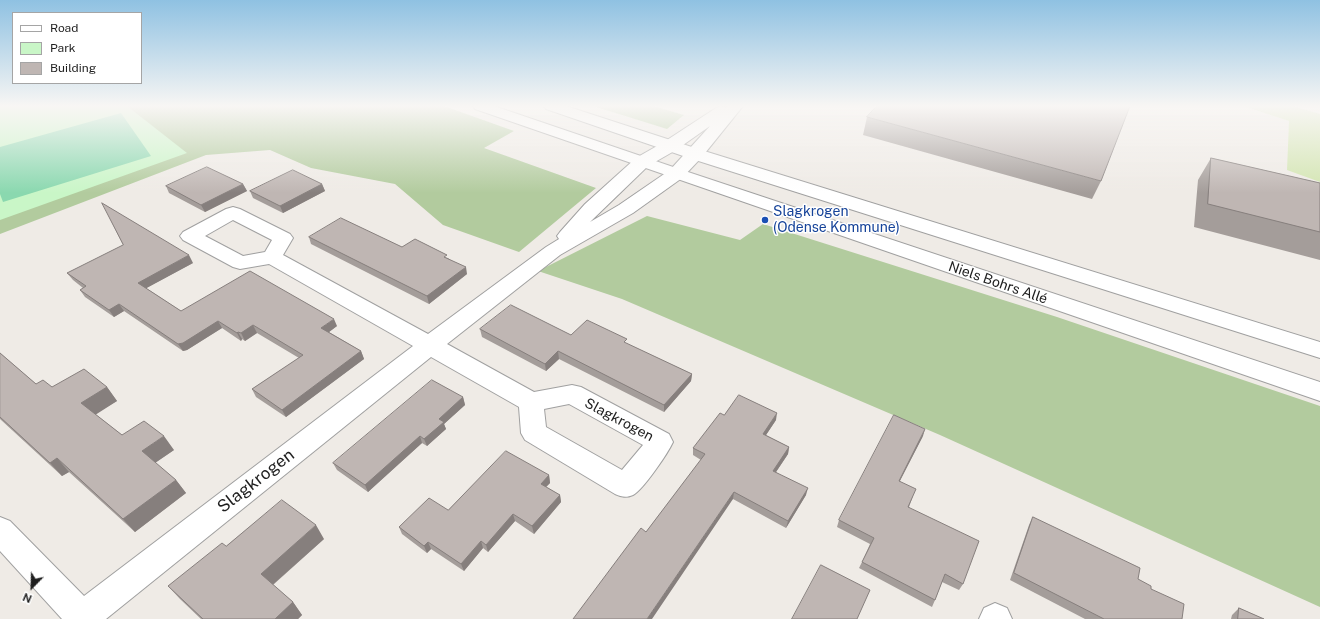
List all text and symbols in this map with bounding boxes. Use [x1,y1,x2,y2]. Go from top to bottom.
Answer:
legend [12,12,142,84]
text: Road [50,21,78,35]
text: Park [50,41,76,55]
text: Building [50,61,96,75]
place label: Slagkrogen (Odense Kommune) [773,204,900,236]
marker: Slagkrogen (Odense Kommune) [760,215,770,225]
street label: Niels Bohrs Allé [946,258,1050,308]
street label: Slagkrogen [582,395,656,445]
street label: Slagkrogen [214,445,298,517]
north arrow [12,567,52,607]
text: N [21,591,34,605]

